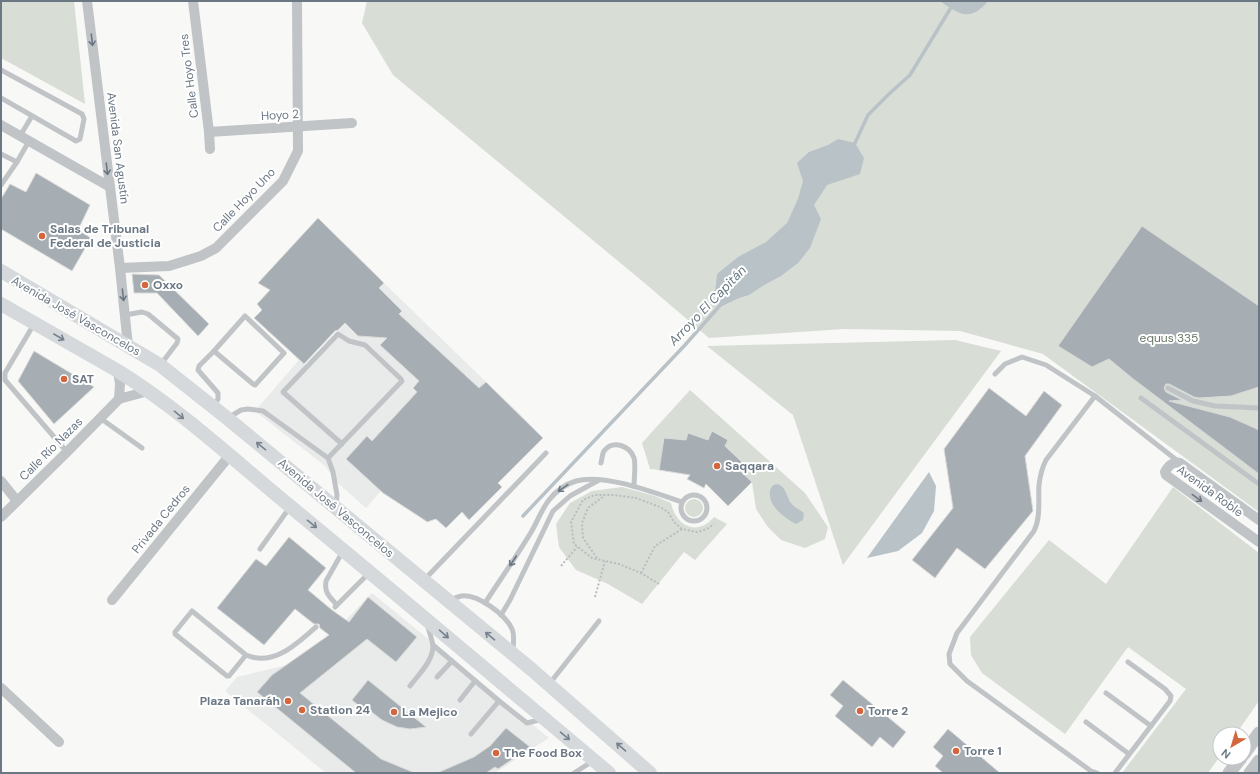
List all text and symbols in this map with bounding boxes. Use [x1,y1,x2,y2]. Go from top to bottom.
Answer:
one-way arrow [88,33,95,46]
street label: Calle Hoyo Tres [176,33,202,119]
street label: Avenida San Agustín [103,91,133,205]
street label: Hoyo 2 [261,106,300,124]
one-way arrow [104,162,111,175]
street label: Calle Hoyo Uno [209,164,279,236]
place label: Salas de Tribunal Federal de Justicia [50,221,161,251]
marker: Salas de Tribunal Federal de Justicia [37,231,47,241]
water label: Arroyo El Capitán [664,262,750,350]
street label: Avenida José Vasconcelos [8,272,144,360]
place label: Oxxo [153,277,183,293]
marker: Oxxo [140,280,150,290]
one-way arrow [120,288,127,301]
park label: equus 335 [1140,330,1198,346]
one-way arrow [53,334,65,342]
place label: SAT [72,371,94,387]
marker: SAT [59,374,69,384]
one-way arrow [174,411,185,419]
street label: Calle Río Nazas [16,414,86,484]
one-way arrow [255,441,266,450]
street label: Avenida José Vasconcelos [275,455,397,561]
place label: Saqqara [725,458,774,474]
marker: Saqqara [712,461,722,471]
street label: Avenida Roble [1174,462,1246,521]
street label: Privada Cedros [128,481,194,557]
one-way arrow [557,484,568,492]
one-way arrow [1192,494,1203,502]
one-way arrow [307,520,317,529]
one-way arrow [509,555,517,566]
one-way arrow [439,630,450,639]
one-way arrow [485,631,496,640]
place label: Plaza Tanaráh [200,693,280,709]
marker: Plaza Tanaráh [283,696,293,706]
place label: Station 24 [310,702,370,718]
place label: Torre 2 [868,703,908,719]
place label: La Mejico [402,704,458,720]
marker: Station 24 [297,705,307,715]
marker: Torre 2 [855,706,865,716]
marker: La Mejico [389,707,399,717]
north arrow [1212,726,1252,766]
one-way arrow [560,732,570,741]
one-way arrow [616,743,626,752]
place label: Torre 1 [964,743,1002,759]
place label: The Food Box [504,745,582,761]
marker: Torre 1 [951,746,961,756]
text: N [1218,746,1233,762]
marker: The Food Box [491,748,501,758]

